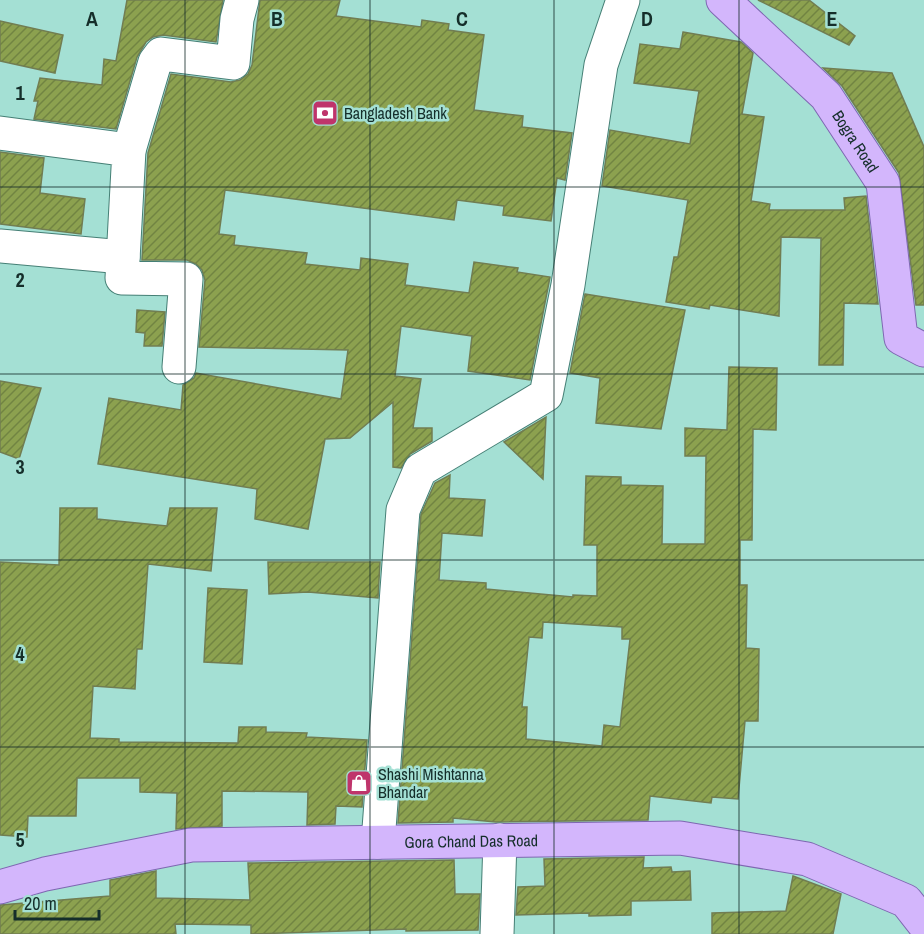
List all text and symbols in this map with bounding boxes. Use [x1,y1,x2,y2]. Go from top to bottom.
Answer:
text: A [86,5,98,32]
text: B [271,5,283,32]
text: C [456,5,468,32]
text: D [641,5,653,32]
text: E [827,5,838,32]
text: 1 [15,79,25,106]
bank icon: Bangladesh Bank [310,98,340,128]
place label: Bangladesh Bank [344,102,447,124]
street label: Bogra Road [827,106,884,177]
text: 2 [15,266,25,293]
text: 3 [15,453,25,480]
text: 4 [15,640,25,667]
place label: Shashi Mishtanna Bhandar [378,763,484,803]
shop icon: Shashi Mishtanna Bhandar [344,768,374,798]
text: 5 [15,826,25,853]
street label: Gora Chand Das Road [404,829,538,853]
scale bar [15,883,99,921]
text: 20 m [24,891,57,916]

